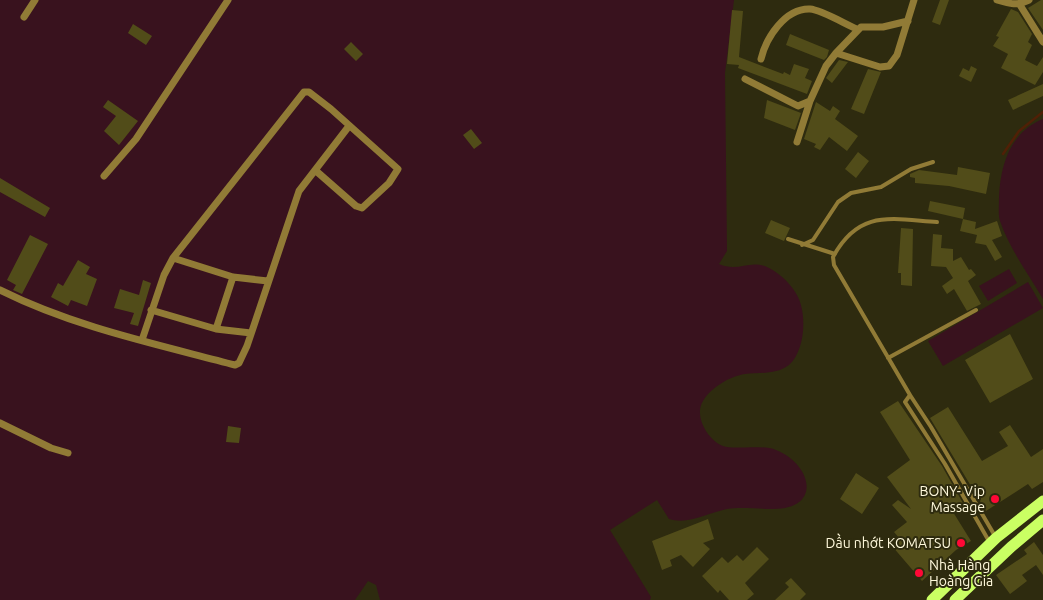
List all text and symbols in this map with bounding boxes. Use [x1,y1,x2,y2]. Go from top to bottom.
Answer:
place label: BONY- Vip Massage [920,483,985,515]
marker: BONY- Vip Massage [989,493,1001,505]
place label: Dầu nhớt KOMATSU [826,533,951,551]
marker: Dầu nhớt KOMATSU [955,537,967,549]
place label: Nhà Hàng Hoàng Gia [929,557,993,589]
marker: Nhà Hàng Hoàng Gia [913,567,925,579]

